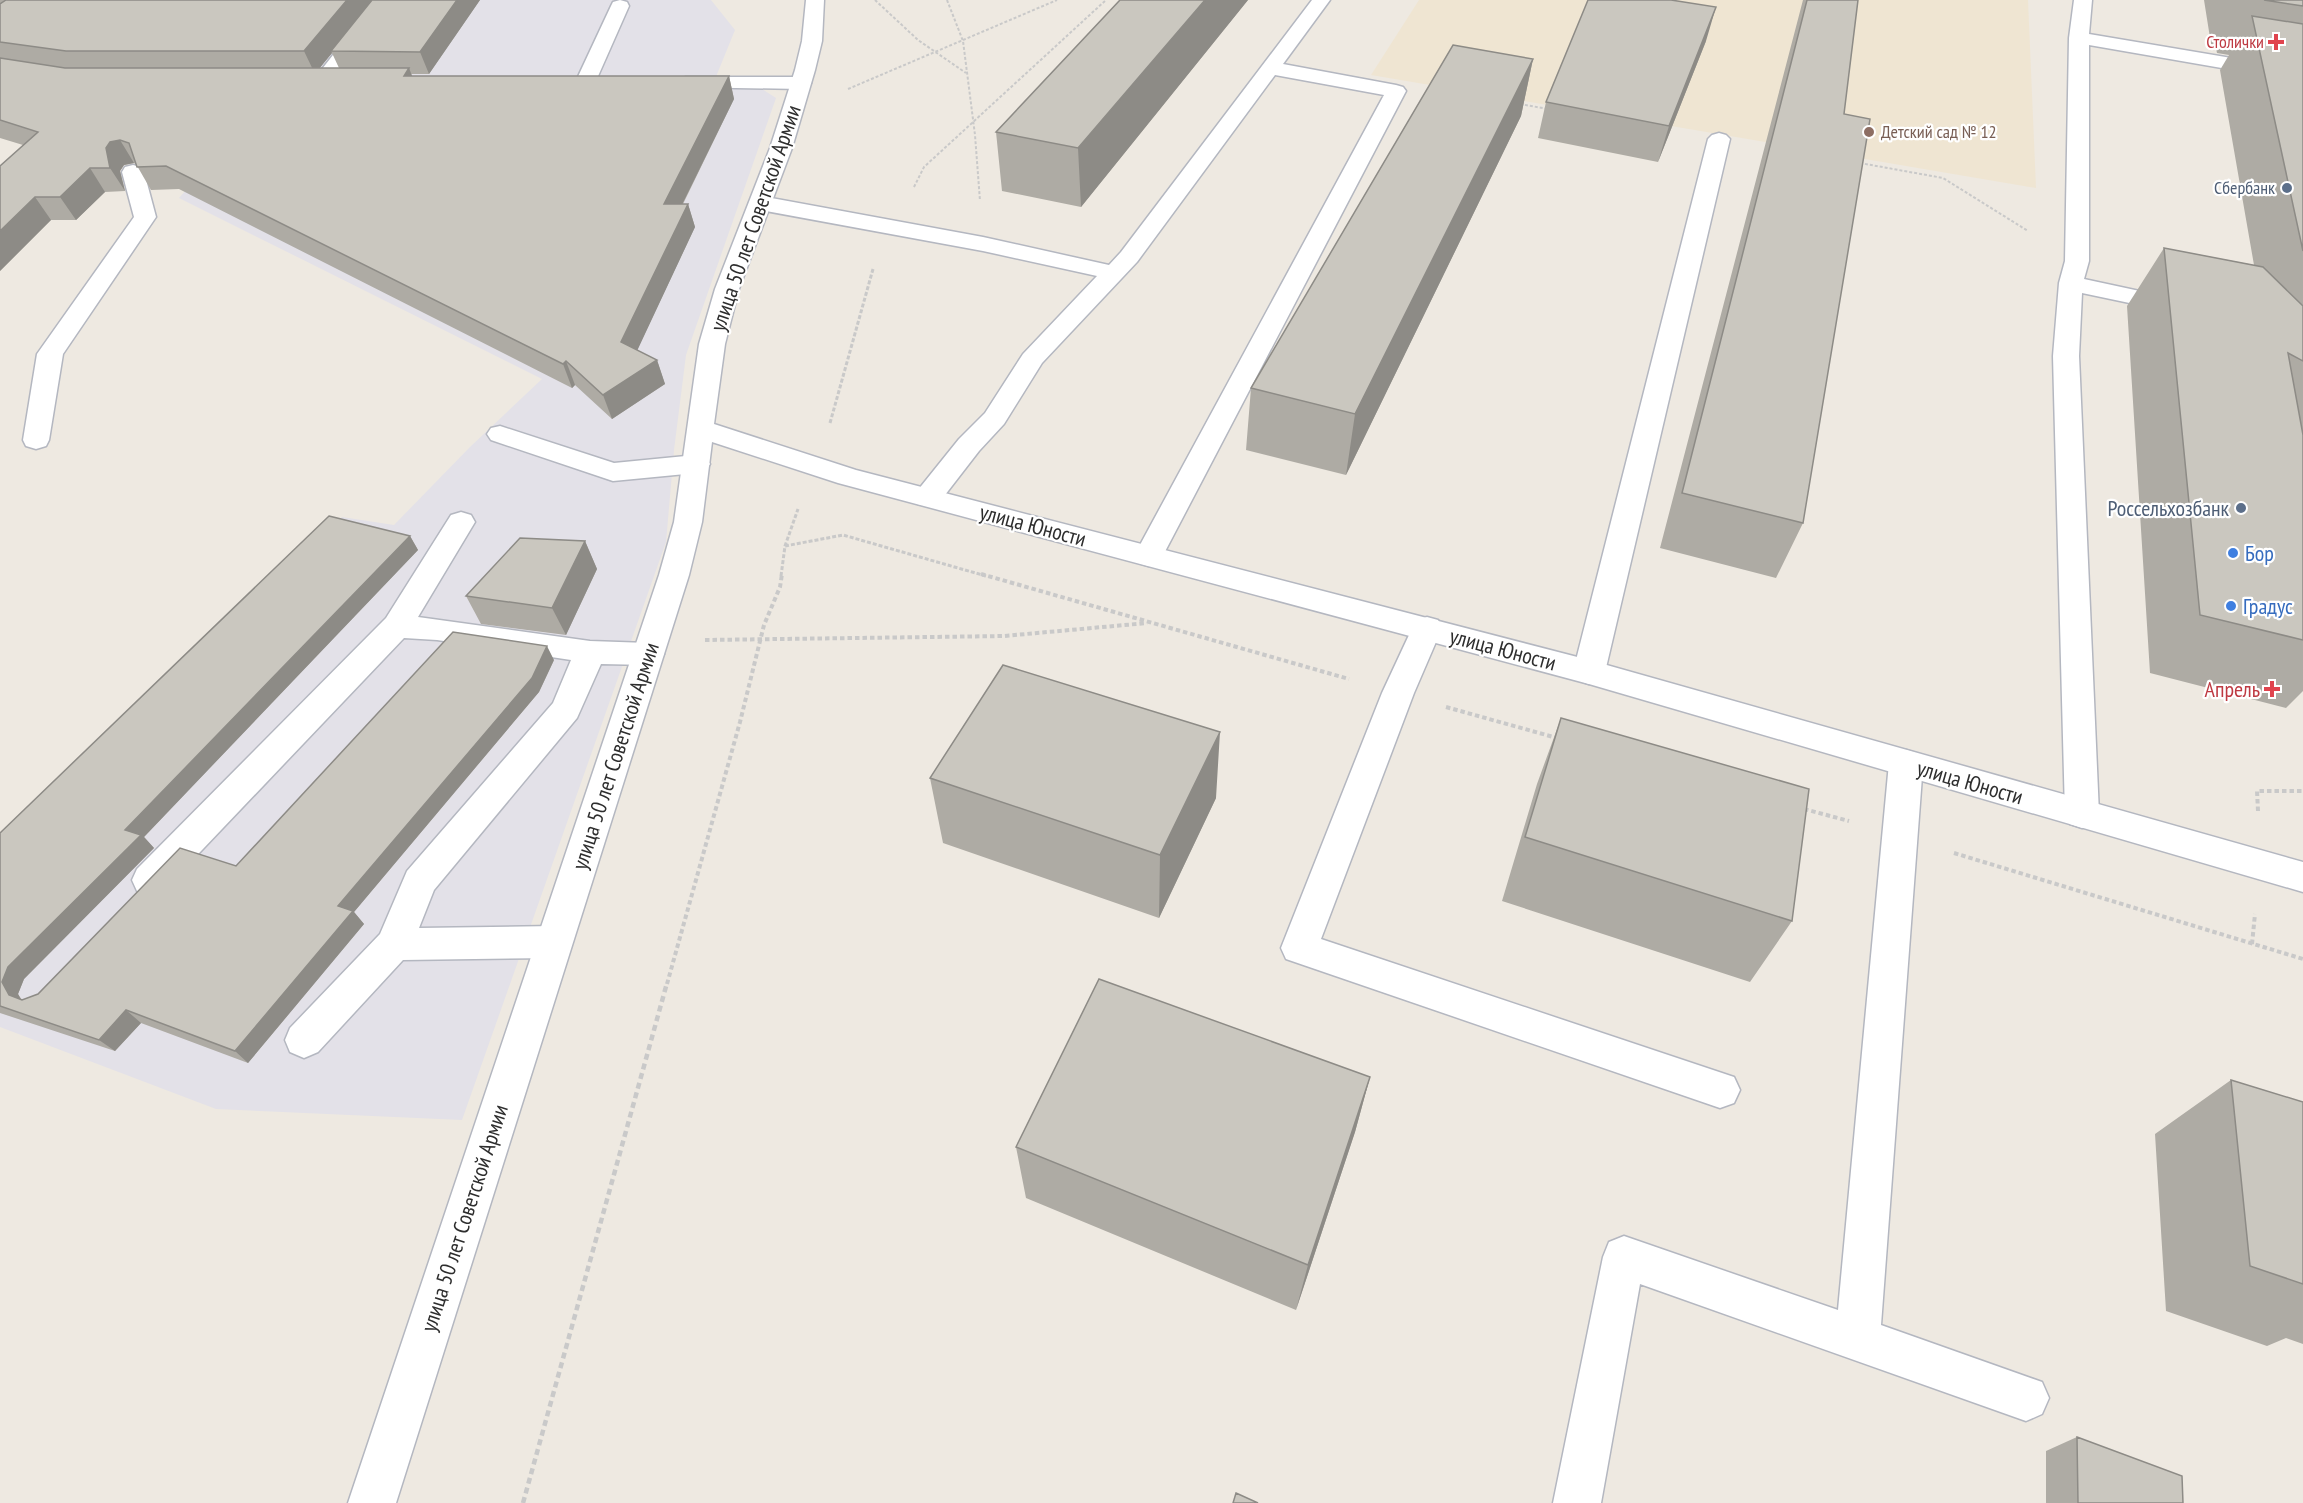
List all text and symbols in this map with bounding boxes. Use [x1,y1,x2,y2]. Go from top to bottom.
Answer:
place label: Столички [2206,30,2264,53]
marker: Столички [2269,35,2283,49]
street label: улица 50 лет Советской Армии [703,101,807,335]
place label: Детский сад № 12 [1881,120,1997,143]
marker: Детский сад № 12 [1862,125,1876,139]
place label: Сбербанк [2214,176,2275,199]
marker: Сбербанк [2280,181,2294,195]
place label: Россельхозбанк [2108,494,2229,522]
street label: улица Юности [977,497,1089,553]
marker: Россельхозбанк [2234,501,2248,515]
place label: Бор [2245,539,2274,567]
marker: Бор [2226,546,2240,560]
place label: Градус [2243,592,2293,620]
marker: Градус [2224,599,2238,613]
street label: улица Юности [1447,621,1559,677]
street label: улица 50 лет Советской Армии [565,639,665,873]
place label: Апрель [2205,675,2260,703]
marker: Апрель [2265,682,2279,696]
street label: улица Юности [1914,754,2026,810]
street label: улица 50 лет Советской Армии [414,1101,514,1335]

